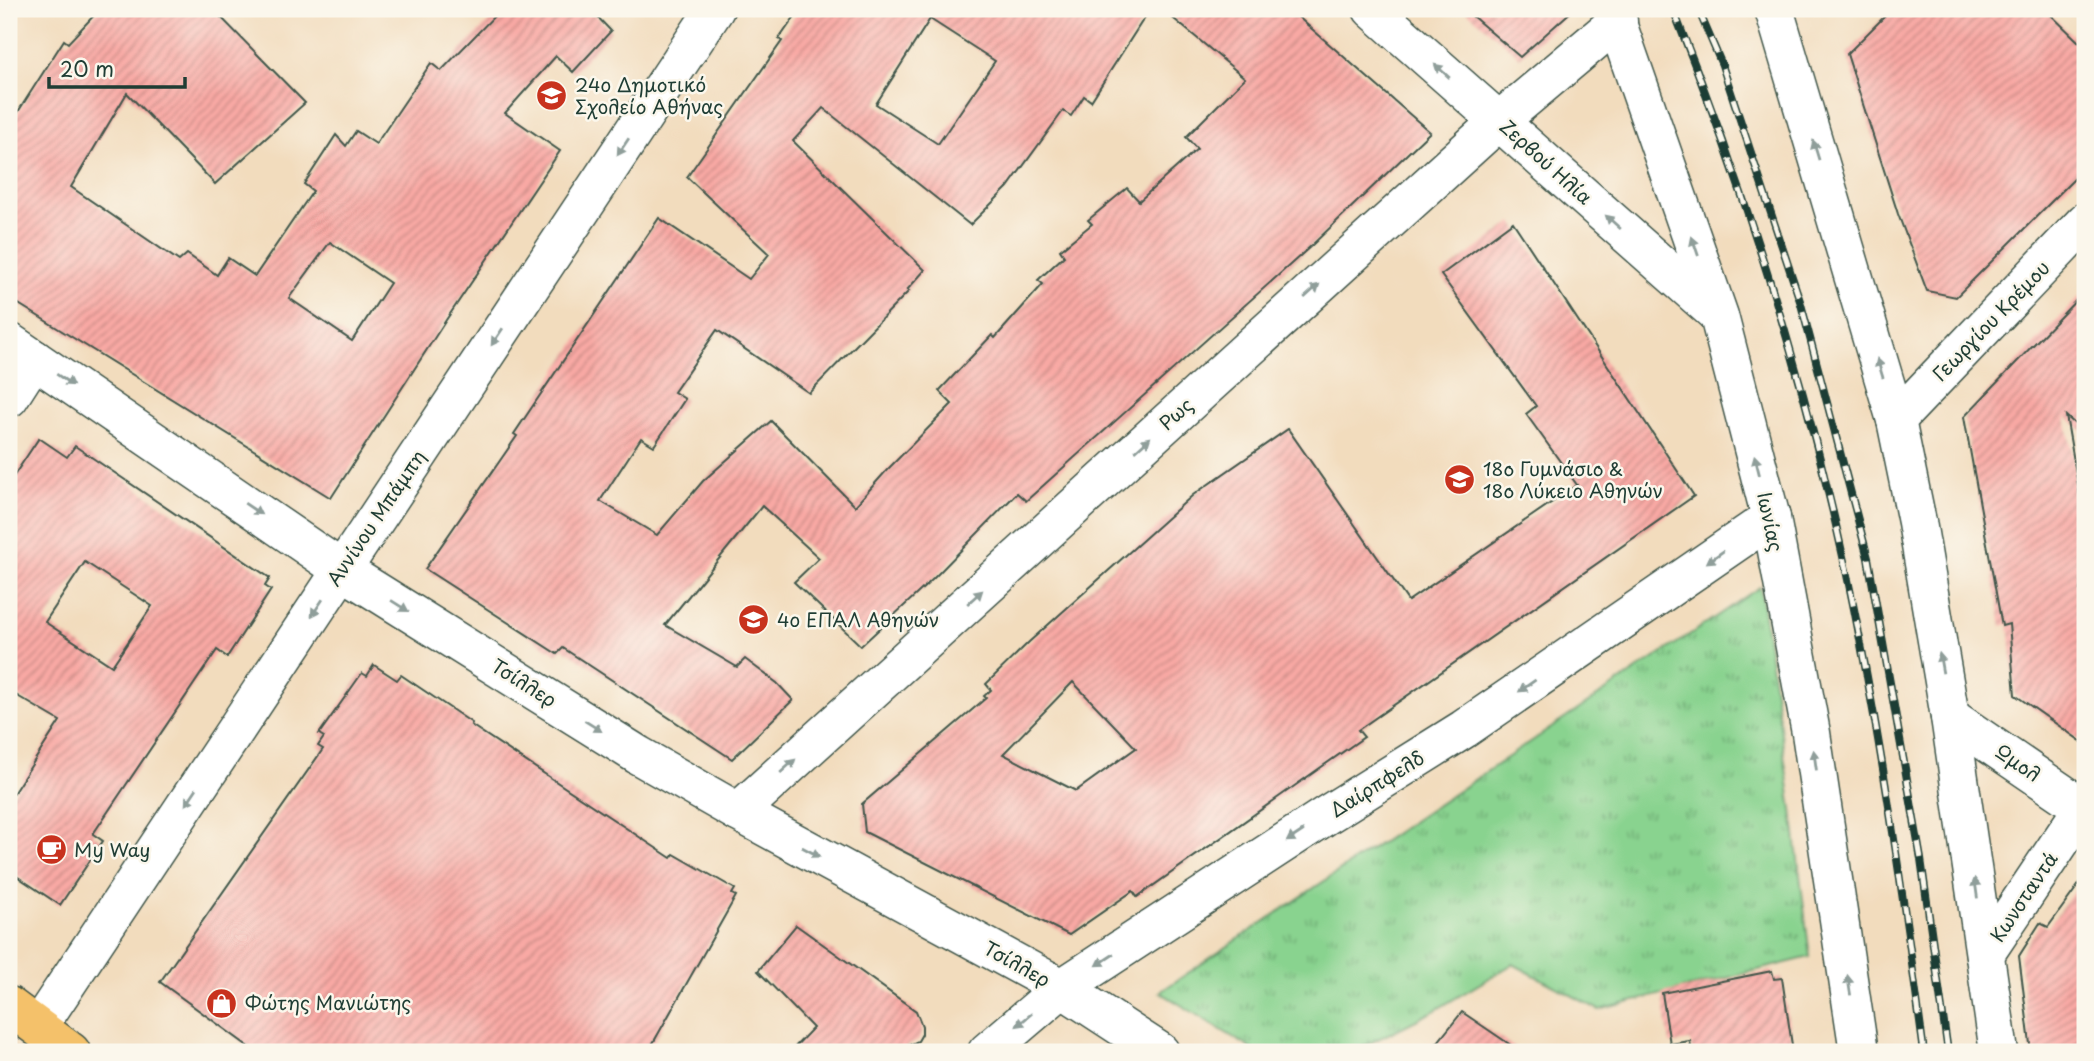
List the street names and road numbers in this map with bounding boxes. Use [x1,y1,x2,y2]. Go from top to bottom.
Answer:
street label: Ζερβού Ηλία [1494,112,1599,210]
street label: Γεωργίου Κρέμου [1925,254,2055,387]
street label: Ρως [1152,391,1198,436]
street label: Αννίνου Μπάμπη [319,444,431,591]
street label: Ιωνίας [1751,489,1791,554]
street label: Τσίλλερ [486,651,563,713]
street label: Ωμολ [1990,737,2047,787]
street label: Δαίρπφελδ [1324,743,1429,823]
street label: Κωνσταντά [1983,846,2064,947]
street label: Τσίλλερ [979,933,1056,993]

